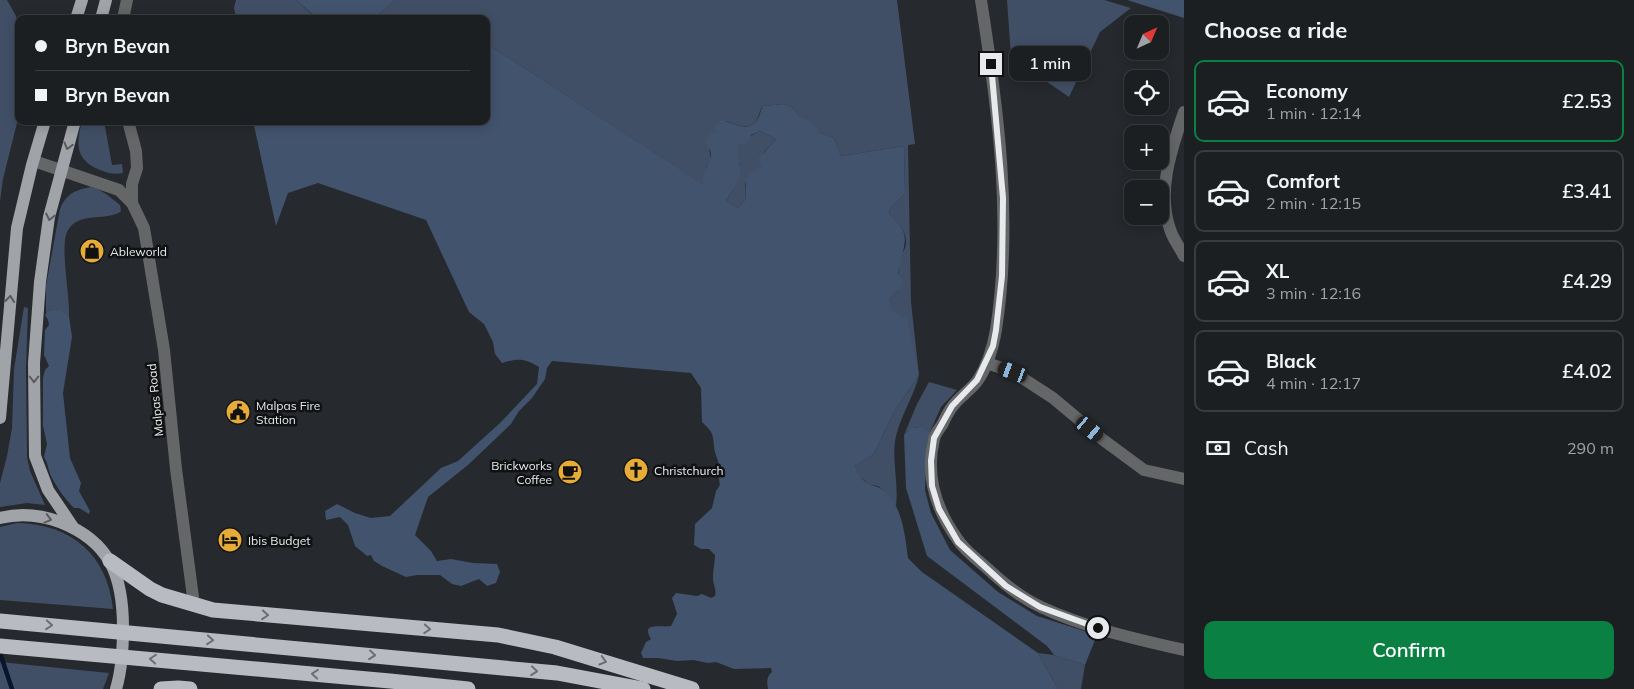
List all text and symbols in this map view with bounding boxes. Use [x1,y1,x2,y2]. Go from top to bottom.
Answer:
north arrow [1124,15,1169,60]
map controls [1124,15,1169,225]
text: Choose a ride [1204,16,1347,44]
text: Bryn Bevan [65,34,170,58]
callout: 1 min [1008,46,1091,82]
route end [980,53,1002,75]
text: 1 min [1029,53,1071,73]
button: locate [1124,70,1169,115]
icon: car [1206,79,1251,124]
text: Economy [1266,79,1348,103]
text: Bryn Bevan [65,83,170,107]
text: £2.53 [1562,89,1612,113]
text: 1 min · 12:14 [1266,103,1361,123]
button: + [1124,125,1169,170]
one-way arrow [64,141,74,149]
icon: car [1206,169,1251,214]
text: Comfort [1266,169,1340,193]
text: £3.41 [1562,179,1612,203]
button: − [1124,180,1169,225]
text: 2 min · 12:15 [1266,193,1361,213]
one-way arrow [45,213,56,222]
shop icon: Ableworld [79,238,105,264]
place label: Ableworld [110,244,167,259]
icon: car [1206,259,1251,304]
text: XL [1266,259,1289,283]
text: £4.29 [1562,269,1612,293]
text: 3 min · 12:16 [1266,283,1361,303]
one-way arrow [4,295,15,303]
icon: car [1206,349,1251,394]
text: Black [1266,349,1316,373]
text: £4.02 [1562,359,1612,383]
car [996,360,1029,384]
street label: Malpas Road [144,363,166,437]
text: 4 min · 12:17 [1266,373,1361,393]
one-way arrow [29,375,39,383]
place label: Malpas Fire Station [256,398,320,427]
public building icon: Malpas Fire Station [225,399,251,425]
car [1073,414,1106,444]
icon: cash [1204,434,1232,462]
text: Cash [1244,436,1289,460]
text: 290 m [1567,438,1614,458]
church icon: Christchurch [623,457,649,483]
place label: Brickworks Coffee [491,458,552,487]
cafe icon: Brickworks Coffee [557,459,583,485]
place label: Christchurch [654,463,724,478]
one-way arrow [43,513,52,523]
hotel icon: Ibis Budget [217,527,243,553]
place label: Ibis Budget [248,533,311,548]
one-way arrow [261,609,269,620]
route start [1087,617,1109,639]
one-way arrow [45,619,53,630]
button: Confirm [1204,621,1614,679]
one-way arrow [423,624,431,635]
one-way arrow [207,634,215,645]
one-way arrow [368,649,376,660]
one-way arrow [149,654,157,665]
one-way arrow [598,656,607,666]
one-way arrow [530,665,538,676]
one-way arrow [310,669,318,680]

